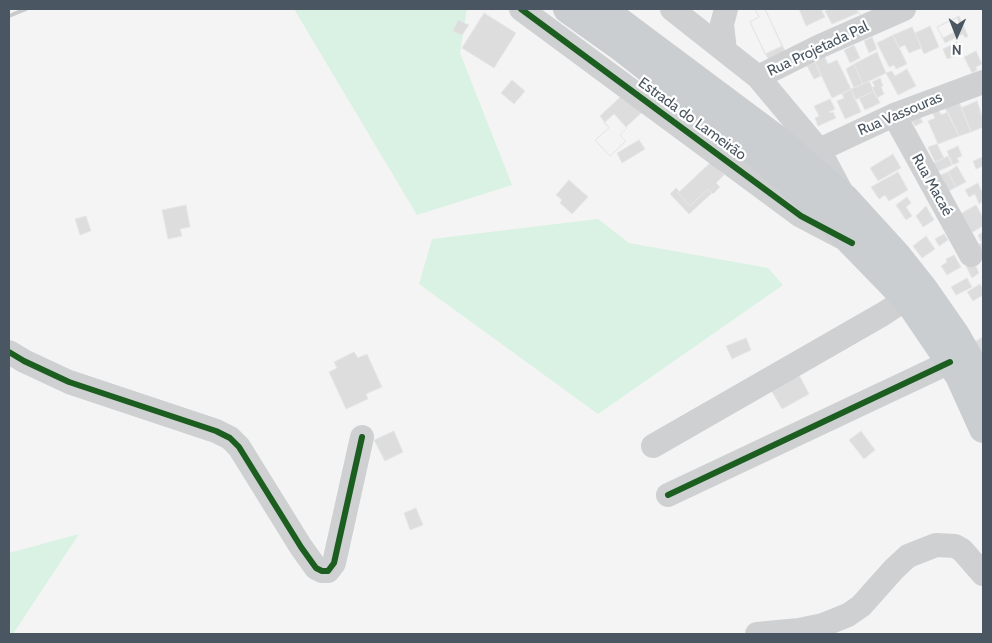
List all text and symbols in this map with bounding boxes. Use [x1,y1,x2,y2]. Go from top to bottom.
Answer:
north arrow [932,10,982,60]
street label: Rua Projetada Pal [764,18,872,80]
text: N [952,41,962,59]
street label: Estrada do Lameirão [635,74,749,164]
street label: Rua Vassouras [855,88,945,140]
street label: Rua Macaé [908,151,956,219]

